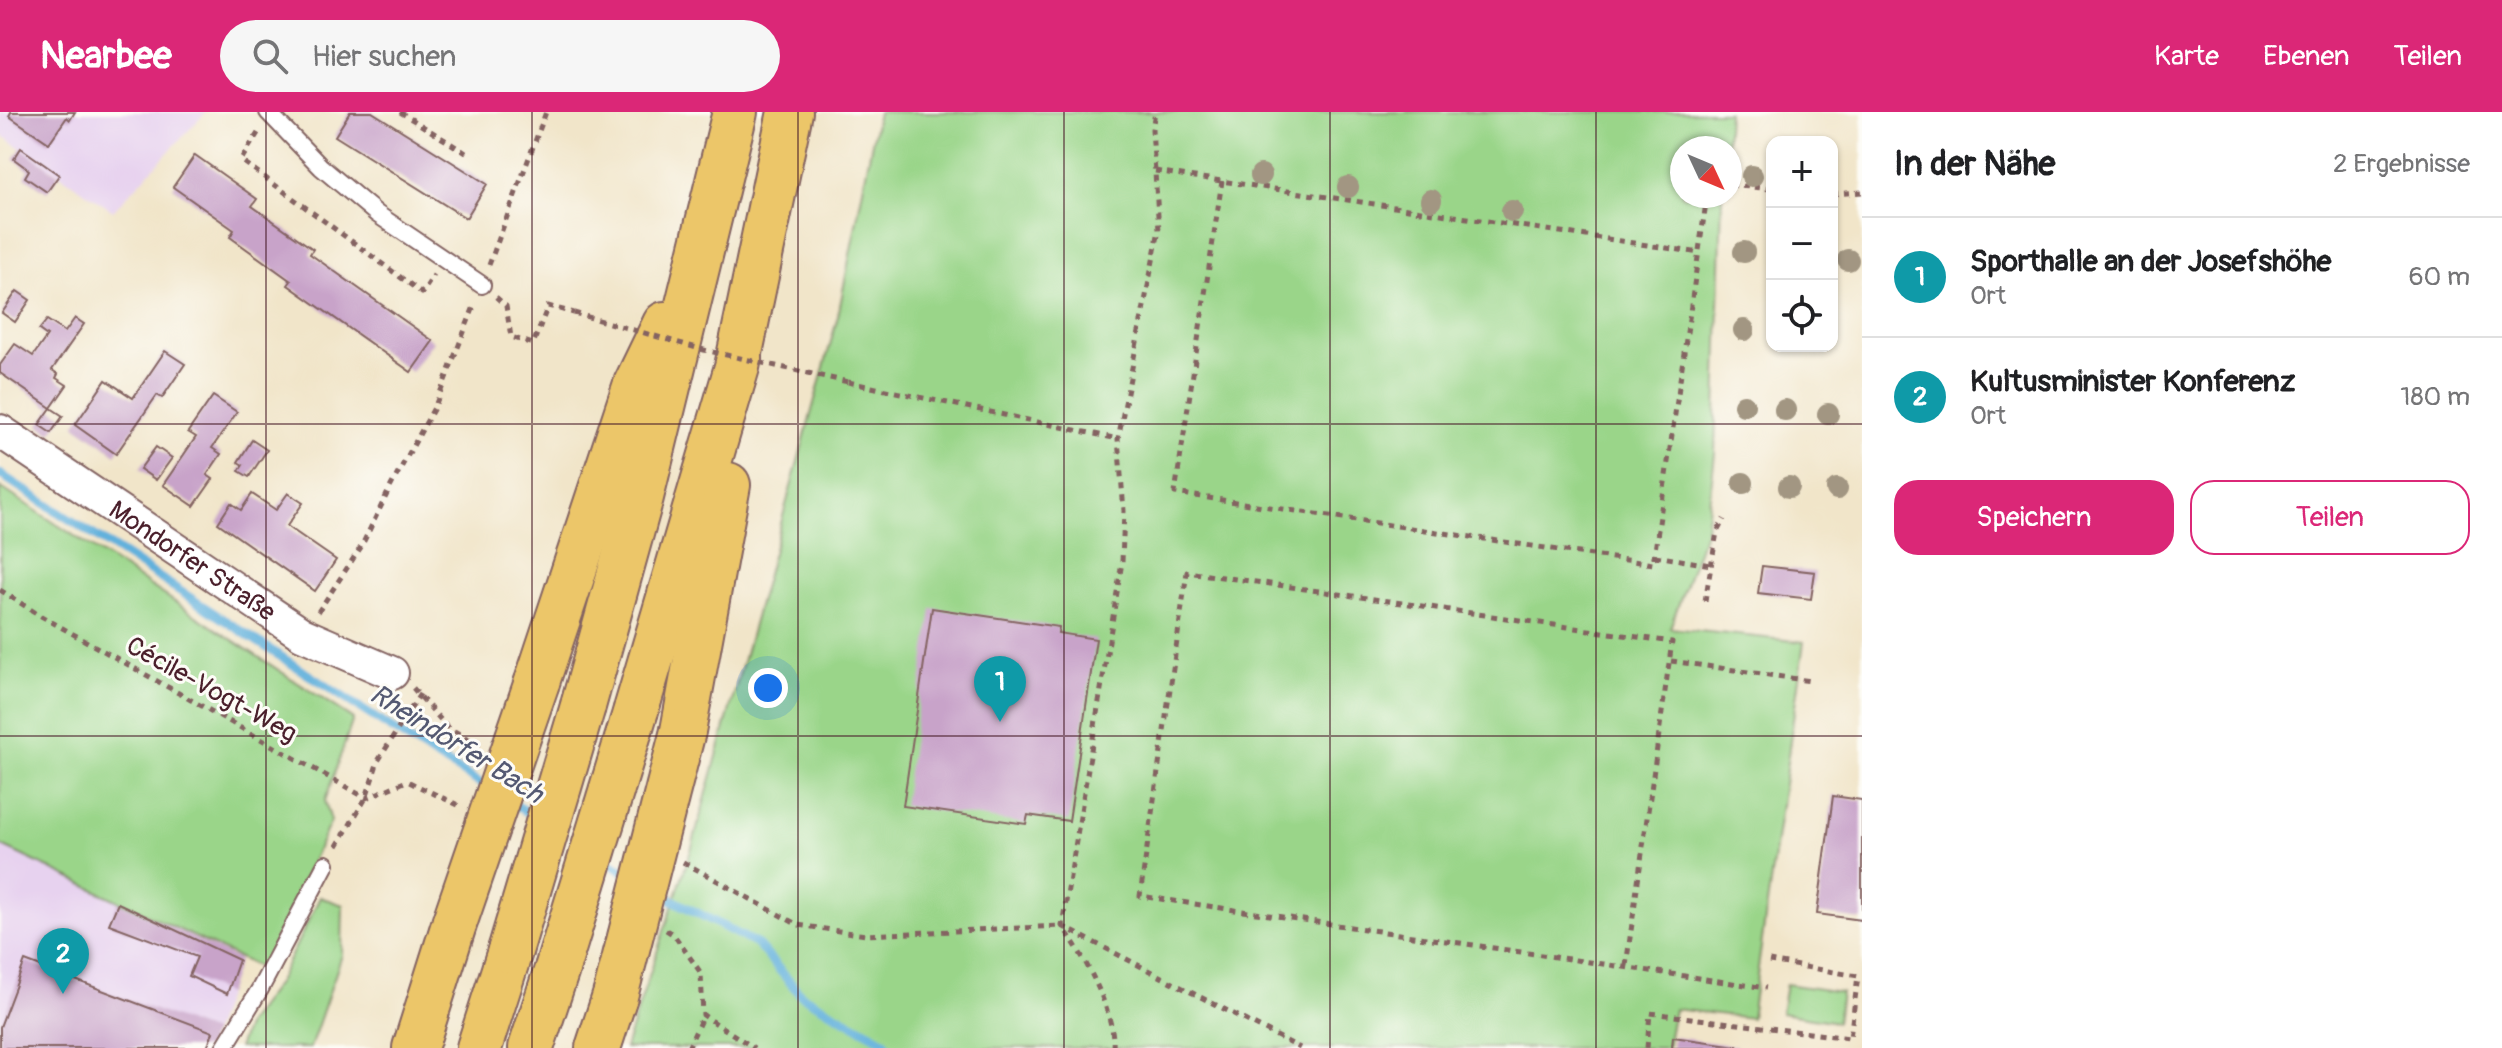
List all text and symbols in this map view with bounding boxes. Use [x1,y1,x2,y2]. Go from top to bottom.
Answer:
search box [220,20,780,92]
text: Nearbee [40,32,172,80]
icon: search [248,34,292,78]
text: Hier suchen [312,38,457,75]
text: Karte [2154,39,2219,74]
text: Ebenen [2263,39,2350,74]
text: Teilen [2394,39,2462,74]
north arrow [1670,136,1742,208]
map controls [1766,136,1838,352]
button: + [1766,136,1838,208]
text: In der Nähe [1894,143,2055,186]
text: 2 Ergebnisse [2333,148,2470,180]
button: − [1766,208,1838,280]
text: Sporthalle an der Josefshöhe [1970,243,2331,280]
text: 1 [1915,261,1925,293]
text: 60 m [2408,261,2470,293]
button: locate [1766,280,1838,352]
text: Ort [1970,280,2006,312]
text: Kultusminister Konferenz [1970,363,2295,400]
text: 2 [1913,381,1927,413]
text: 180 m [2400,381,2470,413]
text: Ort [1970,400,2006,432]
button: Speichern [1894,480,2174,555]
button: Teilen [2190,480,2470,555]
street label: Mondorfer Straße [103,494,281,629]
street label: Cécile-Vogt-Weg [121,630,302,750]
pin: 1 [974,656,1026,722]
your location [748,668,788,708]
water label: Rheindorfer Bach [363,677,551,812]
pin: 2 [37,928,89,994]

